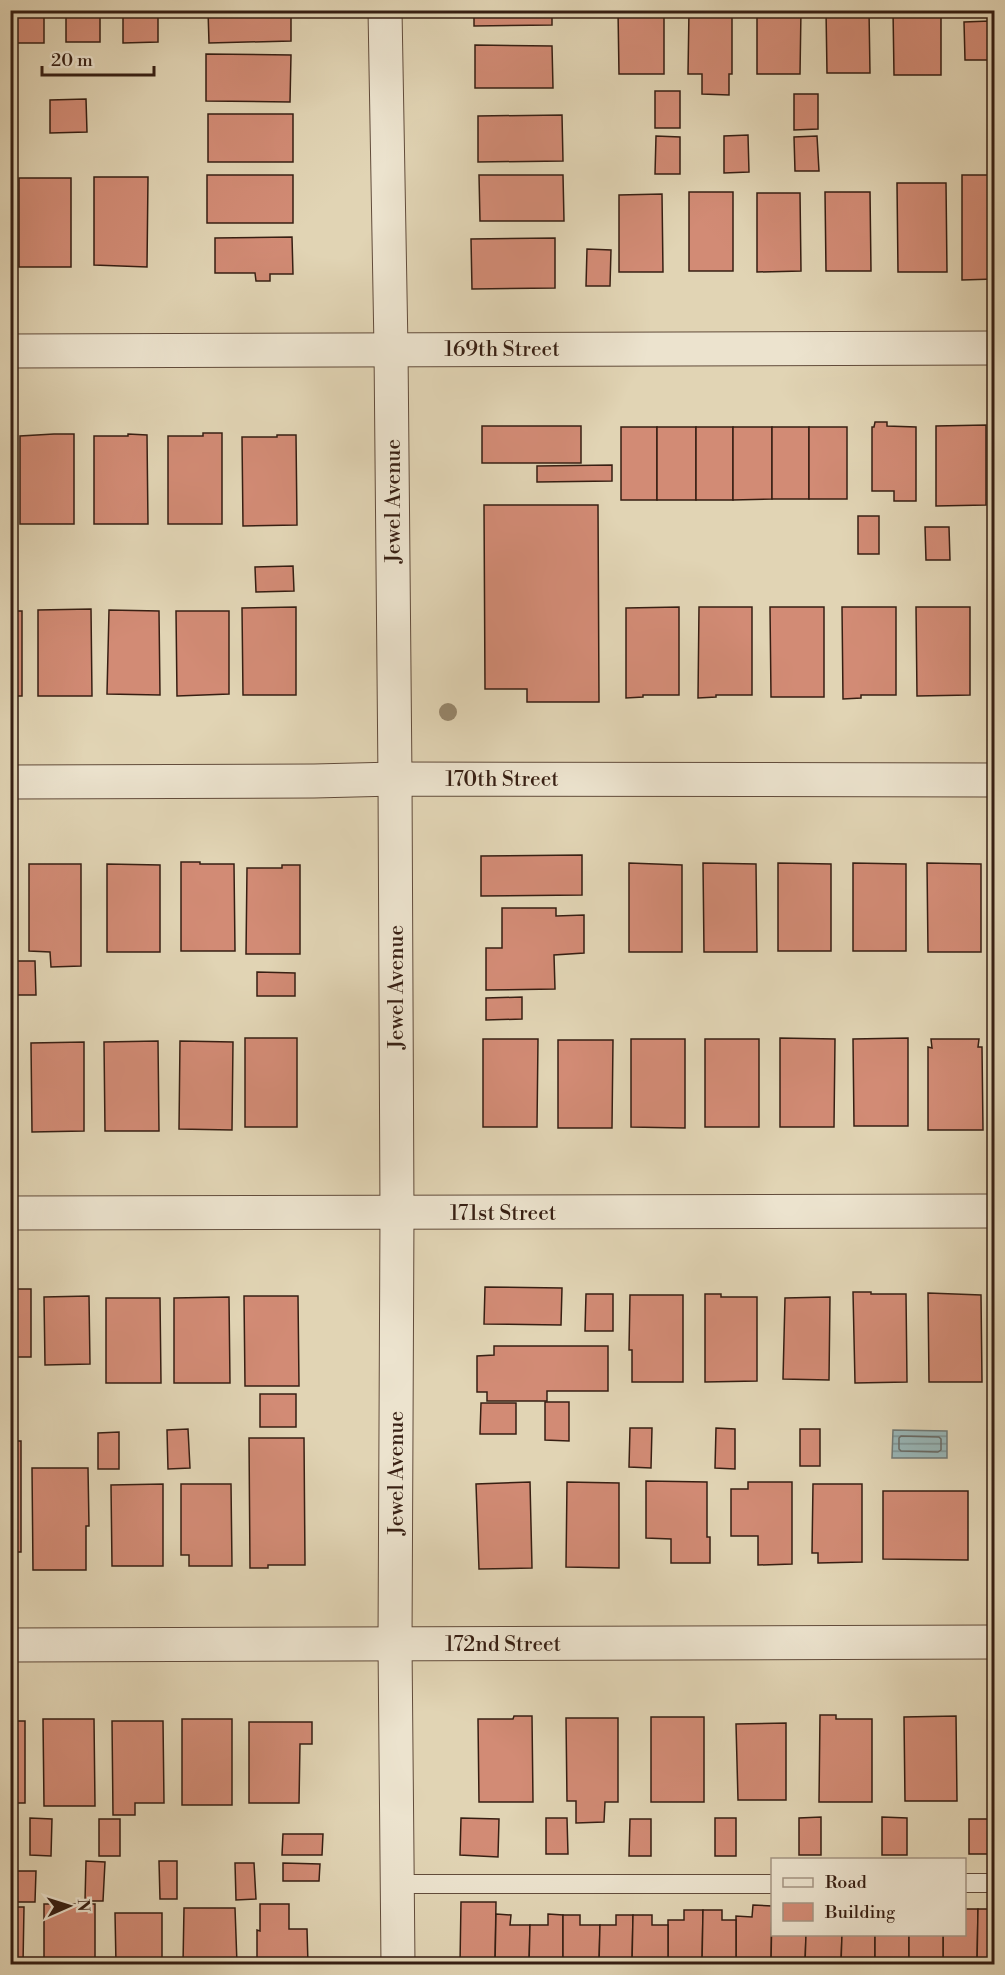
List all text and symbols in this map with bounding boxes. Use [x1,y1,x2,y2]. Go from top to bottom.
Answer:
scale bar [42,39,154,77]
text: 20 m [51,49,93,72]
street label: 169th Street [444,337,560,363]
street label: Jewel Avenue [381,439,407,564]
street label: 170th Street [445,767,559,793]
street label: Jewel Avenue [384,925,410,1050]
street label: 171st Street [450,1201,557,1227]
street label: Jewel Avenue [384,1411,410,1536]
street label: 172nd Street [445,1632,562,1658]
legend [771,1858,966,1936]
text: Road [825,1871,868,1894]
north arrow [39,1876,99,1936]
text: N [73,1898,93,1912]
text: Building [824,1901,896,1924]

